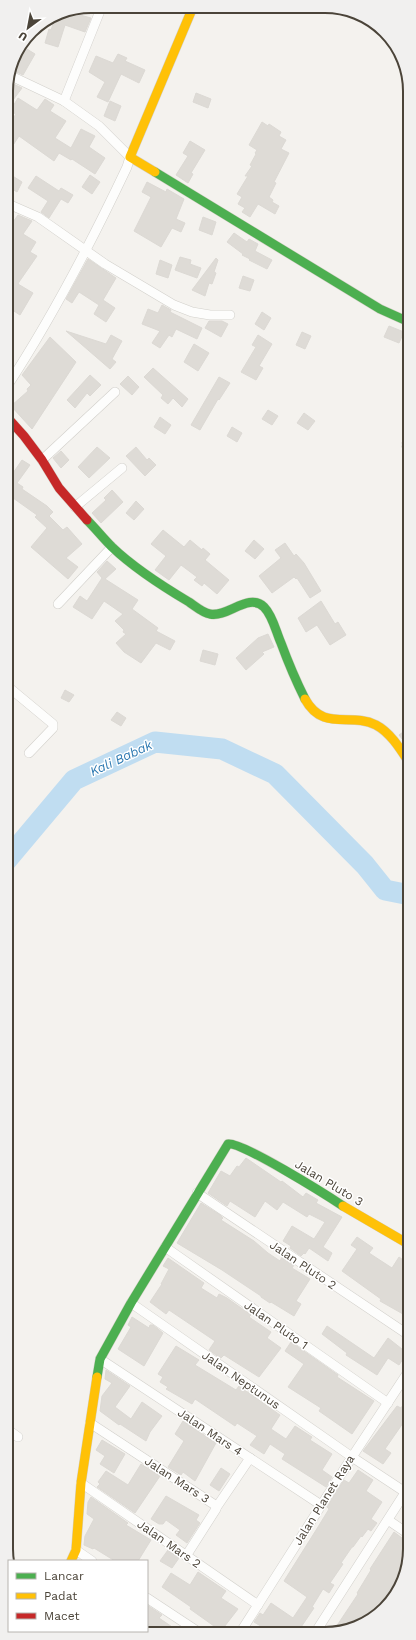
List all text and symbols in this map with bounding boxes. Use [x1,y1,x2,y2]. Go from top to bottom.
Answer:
north arrow [8,8,48,48]
text: U [16,28,30,44]
water label: Kali Babak [88,737,155,779]
street label: Jalan Pluto 3 [292,1157,366,1209]
street label: Jalan Pluto 2 [267,1238,339,1292]
street label: Jalan Pluto 1 [241,1298,311,1352]
street label: Jalan Neptunus [199,1348,283,1412]
street label: Jalan Mars 4 [175,1405,245,1459]
street label: Jalan Planet Raya [291,1452,358,1548]
street label: Jalan Mars 3 [142,1454,212,1506]
street label: Jalan Mars 2 [135,1517,203,1571]
legend [8,1560,148,1632]
text: Lancar [44,1569,84,1583]
text: Padat [44,1589,77,1603]
text: Macet [44,1609,79,1623]

